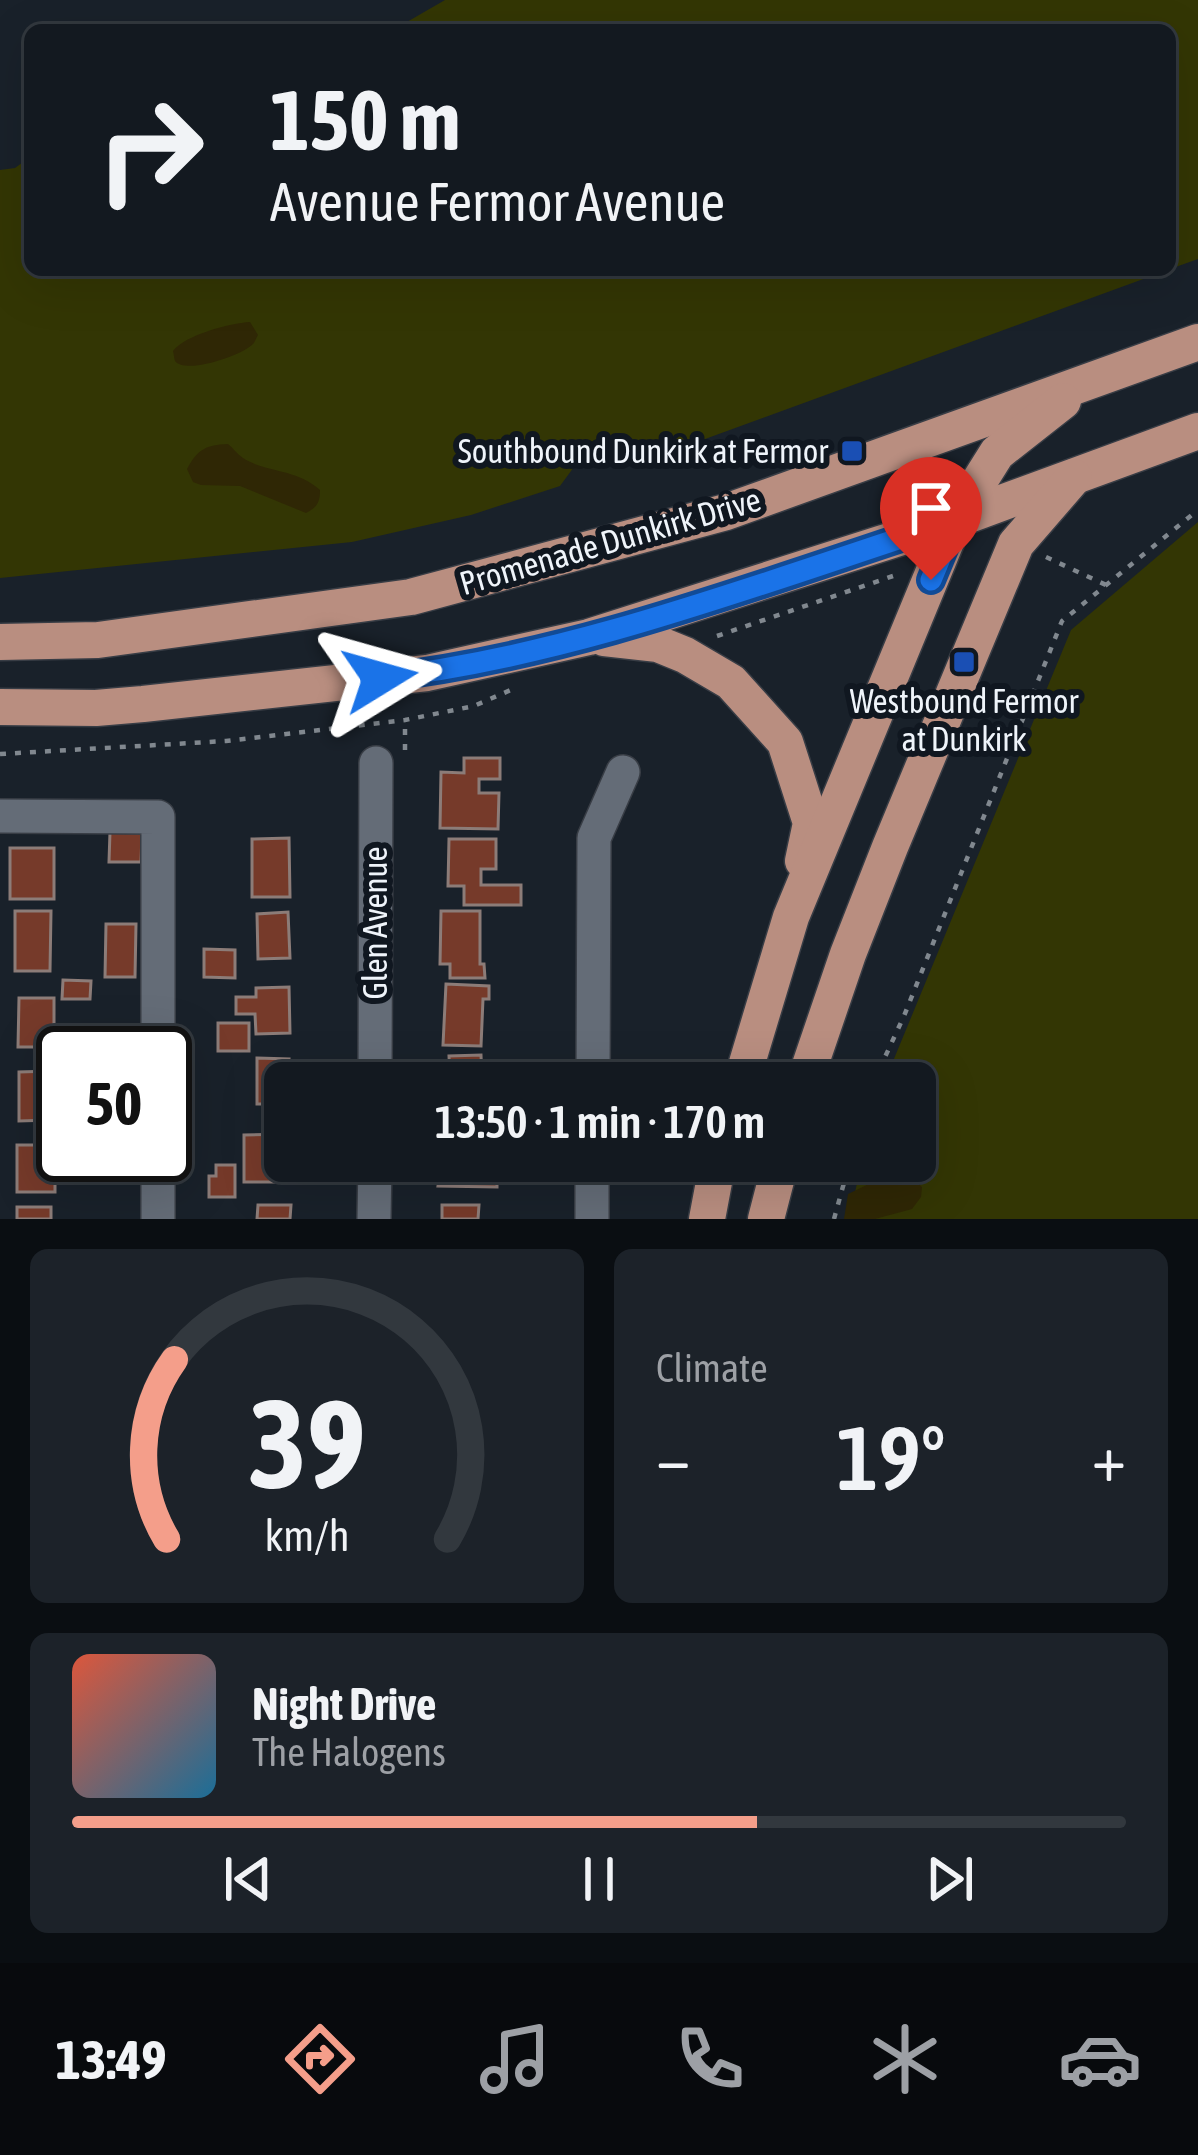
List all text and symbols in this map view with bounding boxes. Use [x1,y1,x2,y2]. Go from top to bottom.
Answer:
icon: right [72,72,228,228]
text: 150 m [270,72,460,168]
text: Avenue Fermor Avenue [270,171,725,232]
place label: Southbound Dunkirk at Fermor [458,432,829,470]
marker: Southbound Dunkirk at Fermor [839,438,865,464]
pin [880,457,982,580]
icon: arrive [898,475,964,541]
street label: Promenade Dunkirk Drive [455,480,765,602]
position arrow [317,615,443,741]
marker: Westbound Fermor at Dunkirk [951,649,977,675]
place label: Westbound Fermor at Dunkirk [850,682,1080,758]
street label: Glen Avenue [356,847,394,999]
speed limit sign: 50 [36,1026,192,1182]
text: 13:50 · 1 min · 170 m [435,1096,765,1148]
text: Climate [656,1346,768,1390]
text: 39 [248,1371,366,1514]
text: 19° [836,1406,946,1509]
text: − [656,1419,690,1495]
text: + [1092,1419,1126,1495]
text: km/h [264,1511,350,1560]
text: Night Drive [252,1678,437,1730]
text: The Halogens [252,1730,446,1774]
icon: previous [215,1846,281,1912]
icon: pause [566,1846,632,1912]
icon: next [917,1846,983,1912]
icon: directions [278,2017,362,2101]
icon: music [473,2017,557,2101]
icon: phone [668,2017,752,2101]
icon: climate [863,2017,947,2101]
icon: car [1058,2017,1142,2101]
text: 13:49 [56,2029,167,2090]

